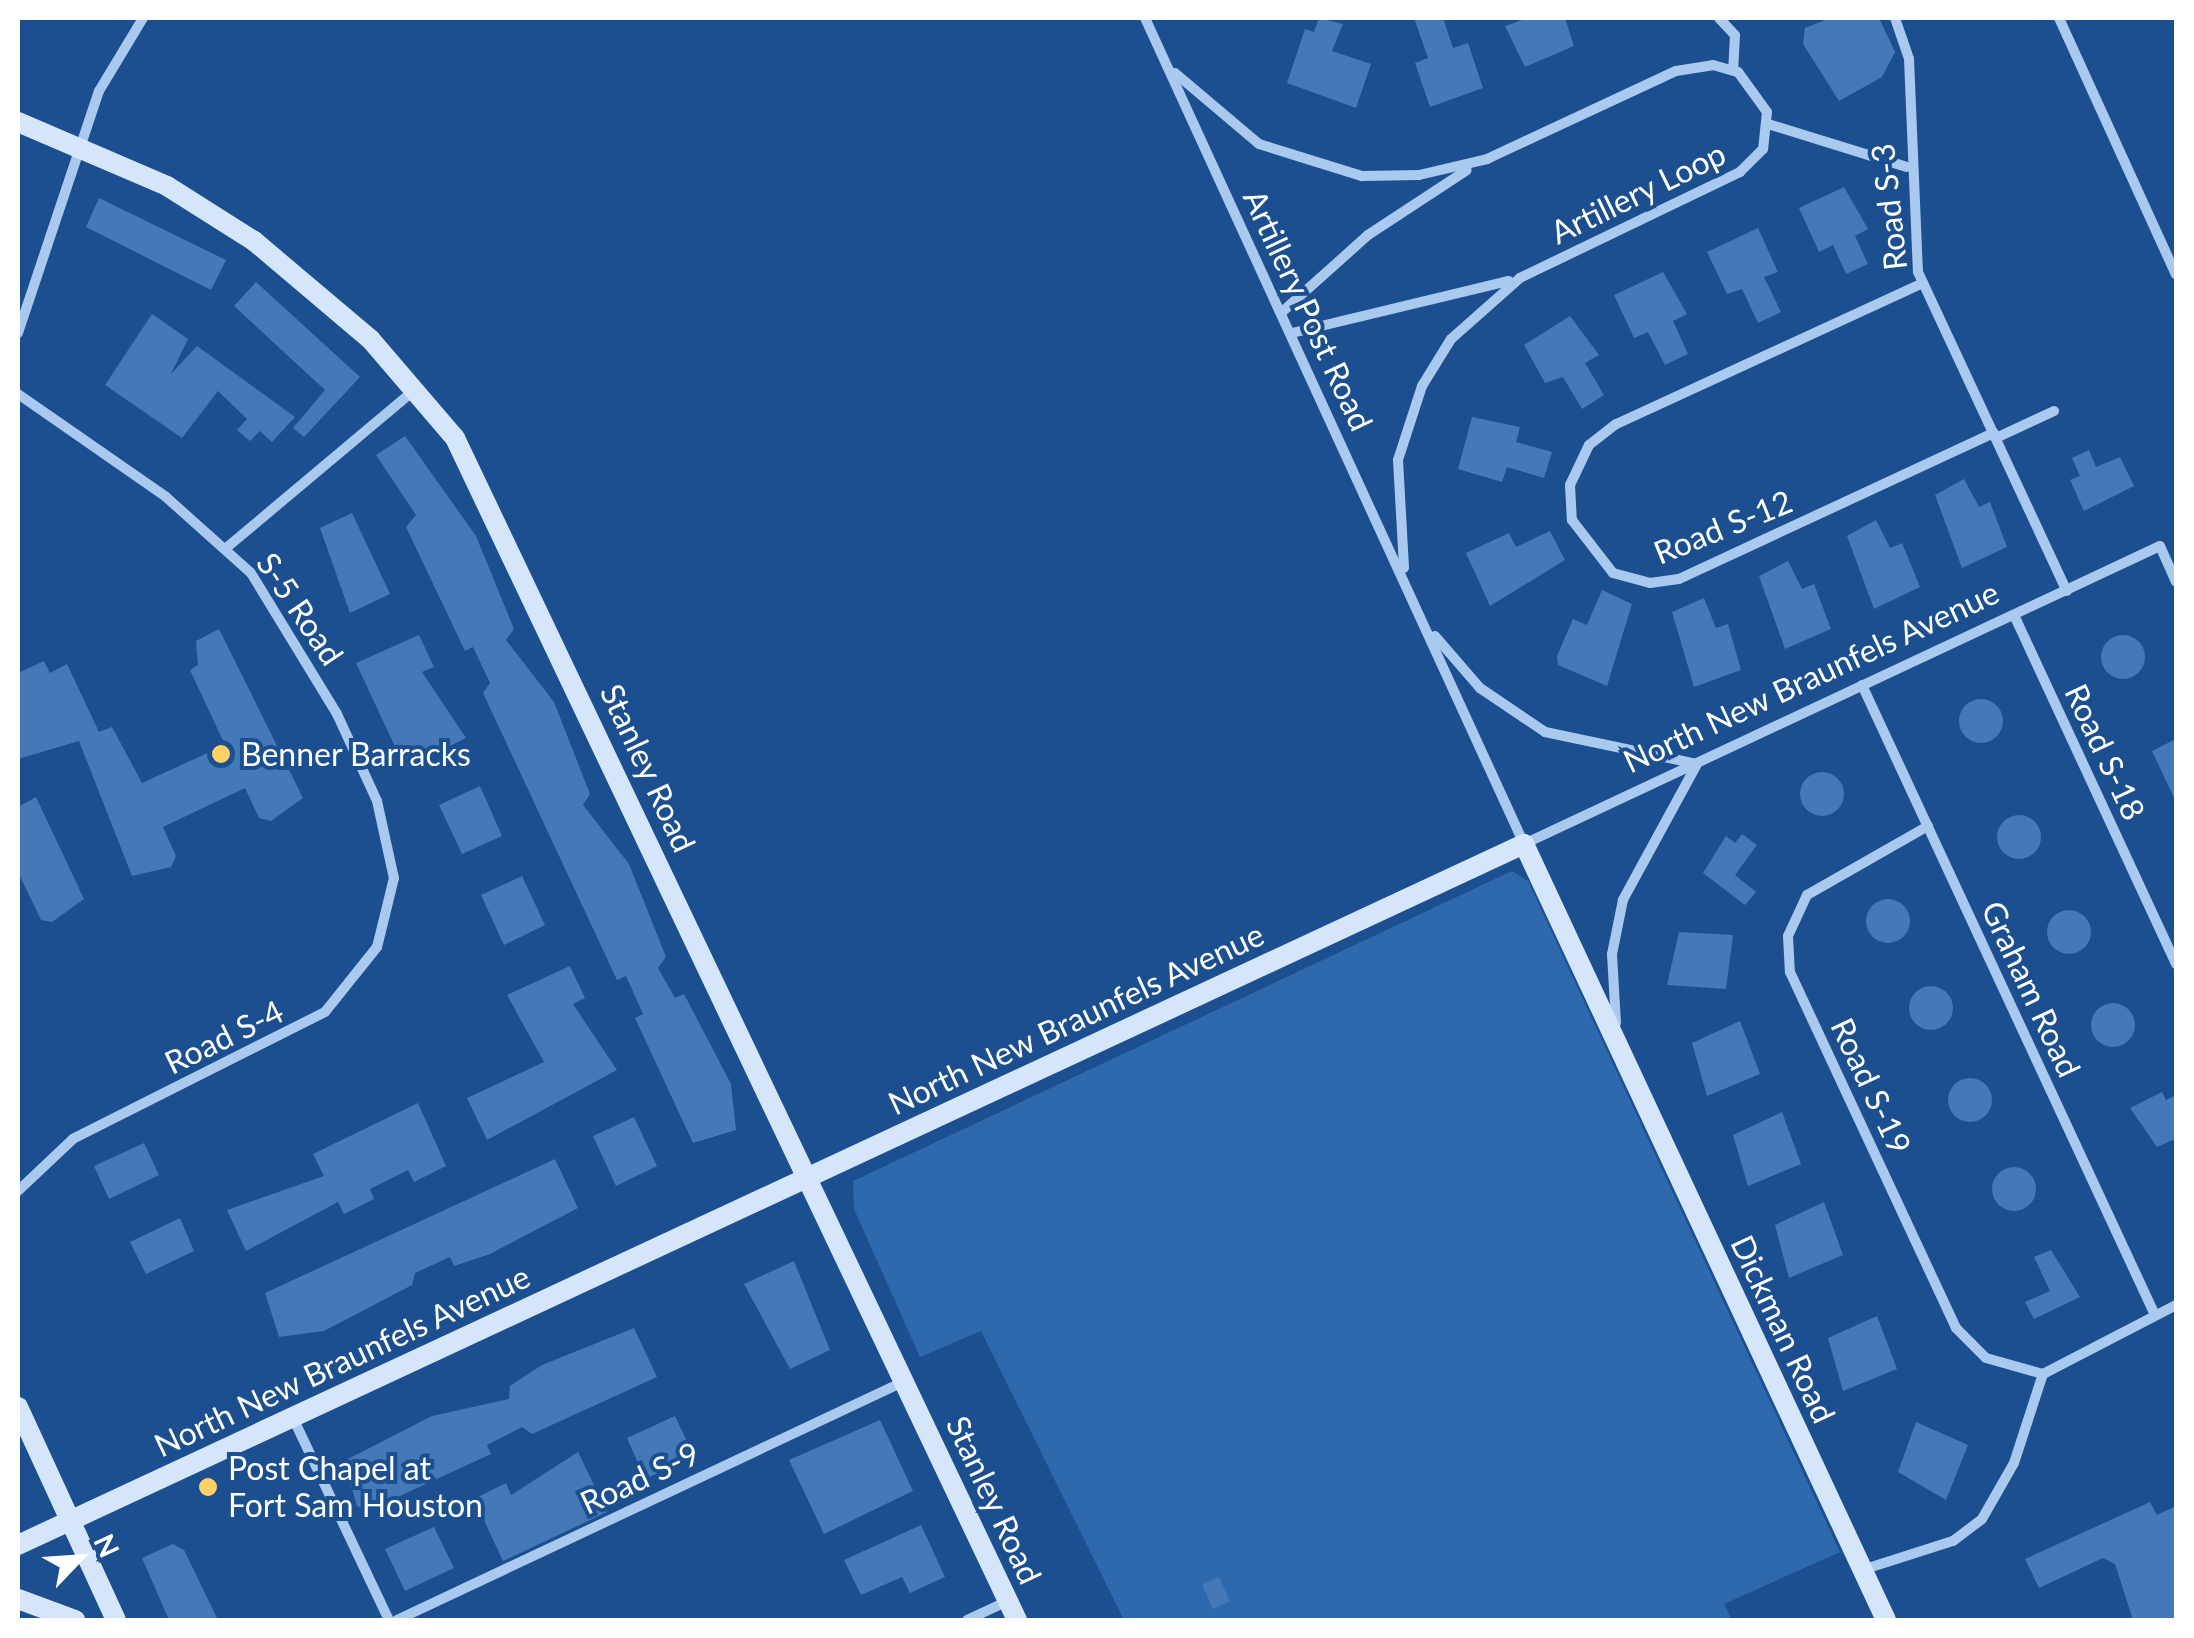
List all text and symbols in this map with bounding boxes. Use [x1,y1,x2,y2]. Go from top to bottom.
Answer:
street label: Artillery Loop [1544,134,1732,252]
street label: Road S-3 [1863,142,1915,272]
street label: Artillery Post Road [1235,183,1381,437]
street label: Road S-12 [1648,482,1798,572]
street label: S-5 Road [249,546,351,672]
street label: North New Braunfels Avenue [1616,573,2006,781]
street label: Stanley Road [592,678,704,858]
street label: Road S-18 [2057,678,2153,826]
place label: Benner Barracks [241,735,471,773]
marker: Benner Barracks [210,743,232,765]
street label: Graham Road [1974,895,2088,1083]
street label: North New Braunfels Avenue [881,915,1271,1123]
street label: Road S-4 [159,992,289,1082]
street label: Road S-19 [1823,1012,1919,1160]
street label: Dickman Road [1723,1229,1843,1429]
street label: North New Braunfels Avenue [147,1257,537,1465]
street label: Stanley Road [938,1410,1050,1590]
street label: Road S-9 [574,1434,706,1522]
place label: Post Chapel at Fort Sam Houston [228,1450,483,1525]
marker: Post Chapel at Fort Sam Houston [197,1476,219,1498]
north arrow [30,1508,130,1608]
text: N [87,1528,127,1562]

